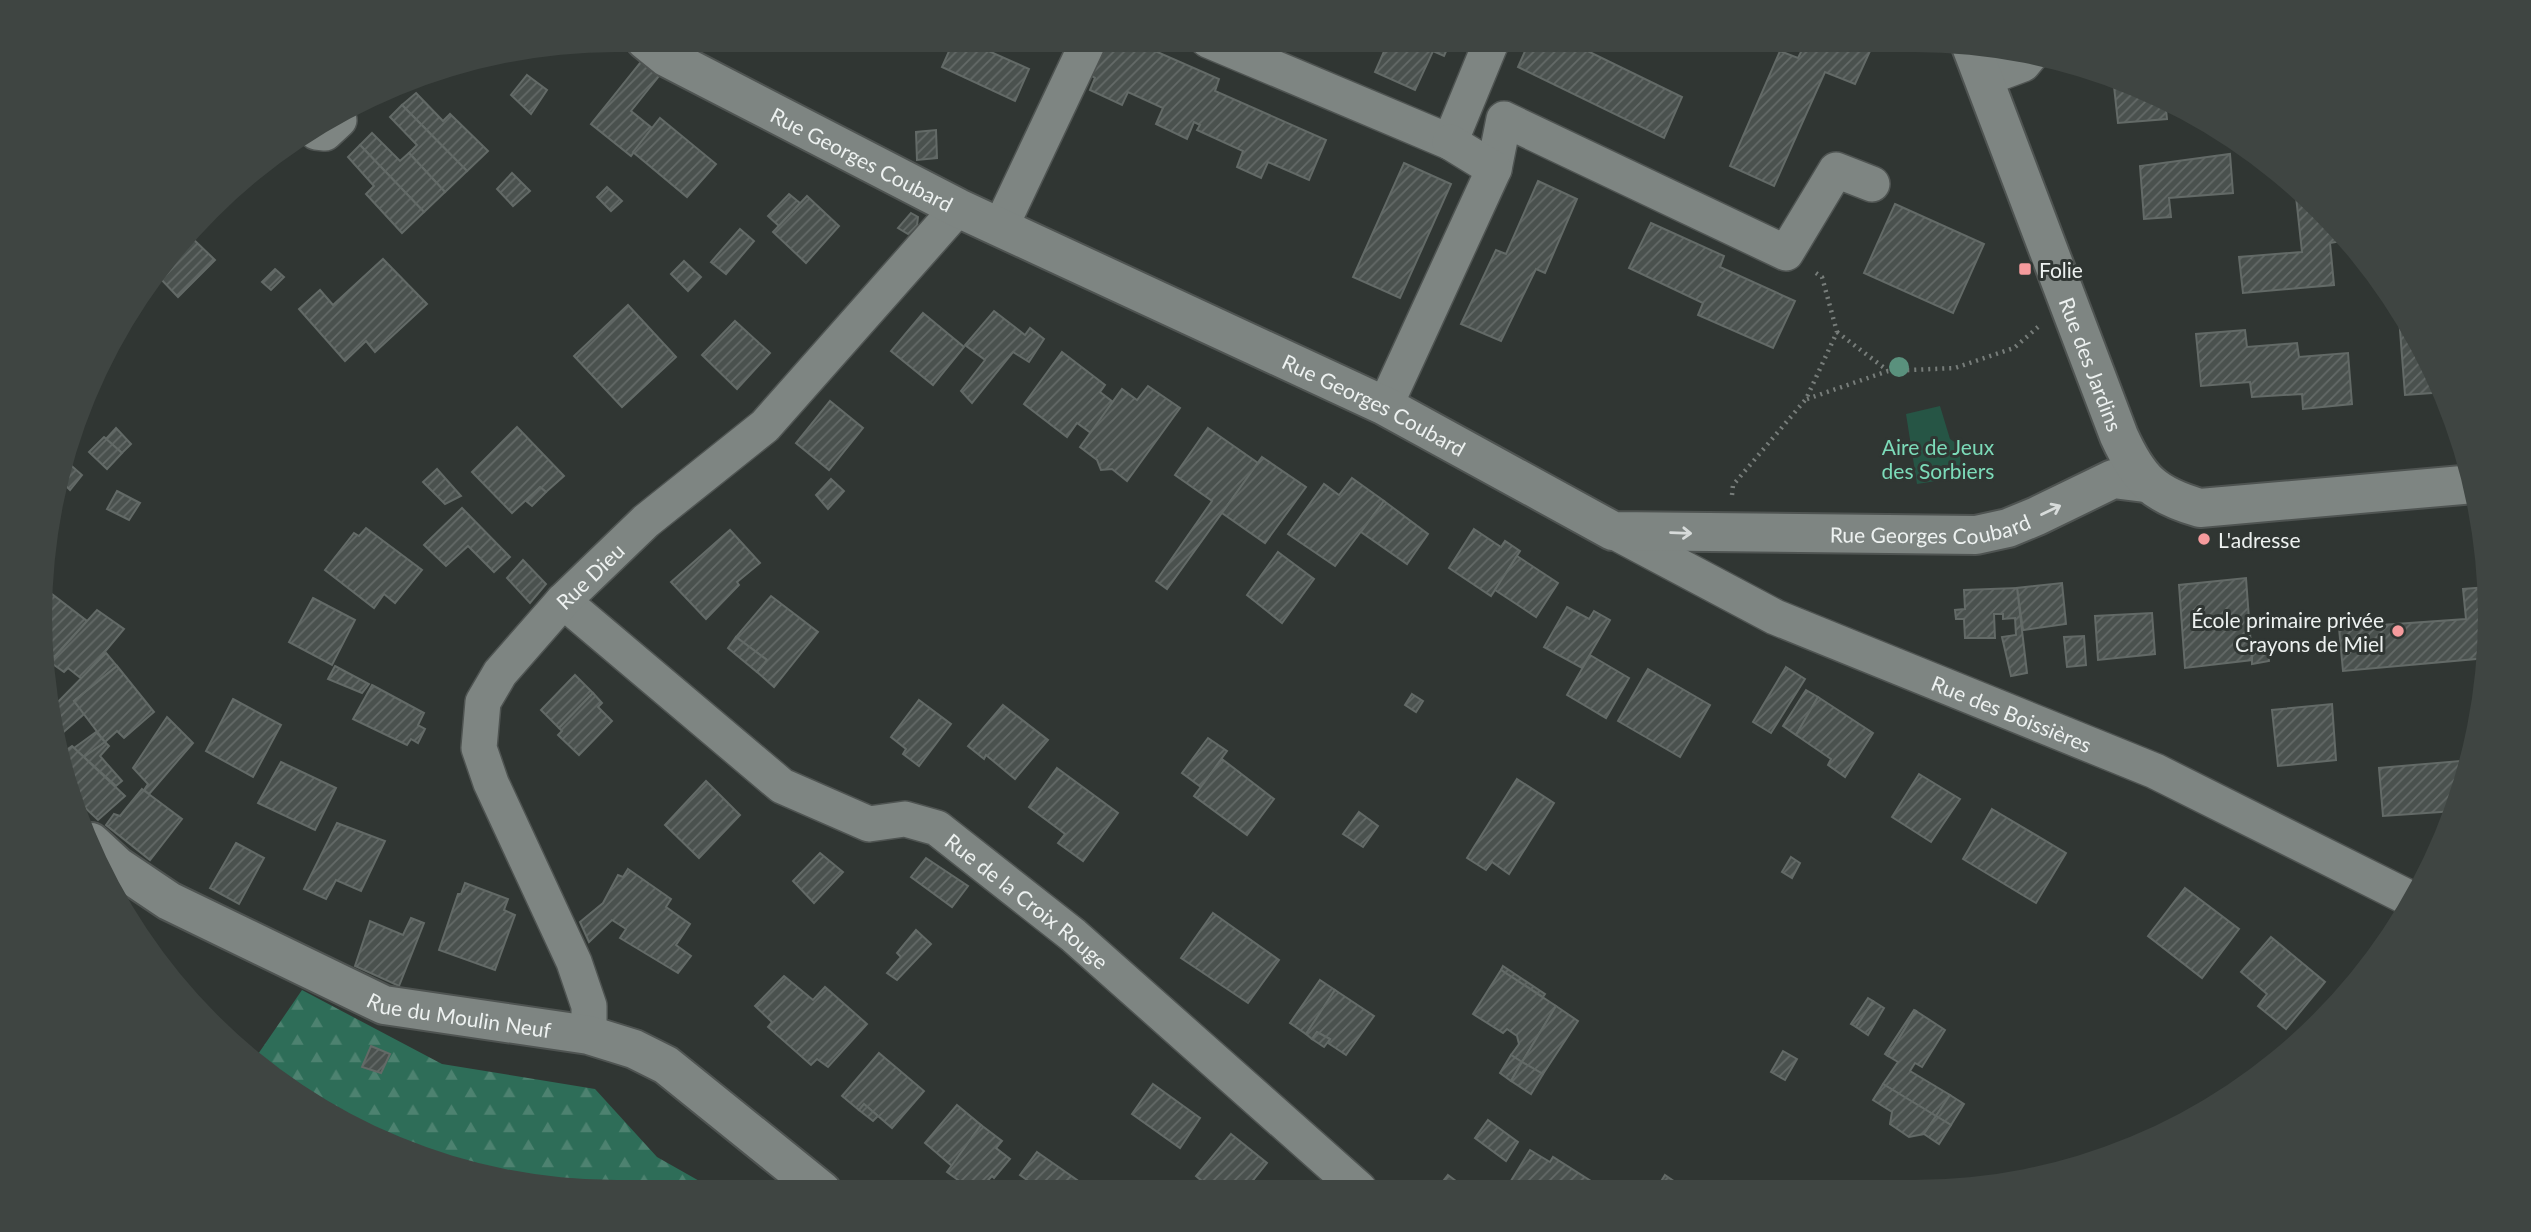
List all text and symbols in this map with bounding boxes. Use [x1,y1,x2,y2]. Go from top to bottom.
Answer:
street label: Rue Georges Coubard [767,101,958,216]
place label: Folie [2039,257,2083,282]
marker: Folie [2017,261,2033,277]
street label: Rue des Jardins [2055,293,2128,434]
street label: Rue Georges Coubard [1279,348,1470,460]
park label: Aire de Jeux des Sorbiers [1882,434,1995,483]
one-way arrow [2040,502,2061,516]
street label: Rue Georges Coubard [1830,508,2034,548]
one-way arrow [1669,526,1692,540]
place label: L'adresse [2218,527,2300,552]
marker: L'adresse [2196,531,2212,547]
street label: Rue Dieu [550,537,629,614]
place label: École primaire privée Crayons de Miel [2191,607,2384,656]
marker: École primaire privée Crayons de Miel [2390,623,2406,639]
street label: Rue des Boissières [1928,669,2096,757]
street label: Rue de la Croix Rouge [941,827,1114,973]
street label: Rue du Moulin Neuf [363,986,554,1042]

